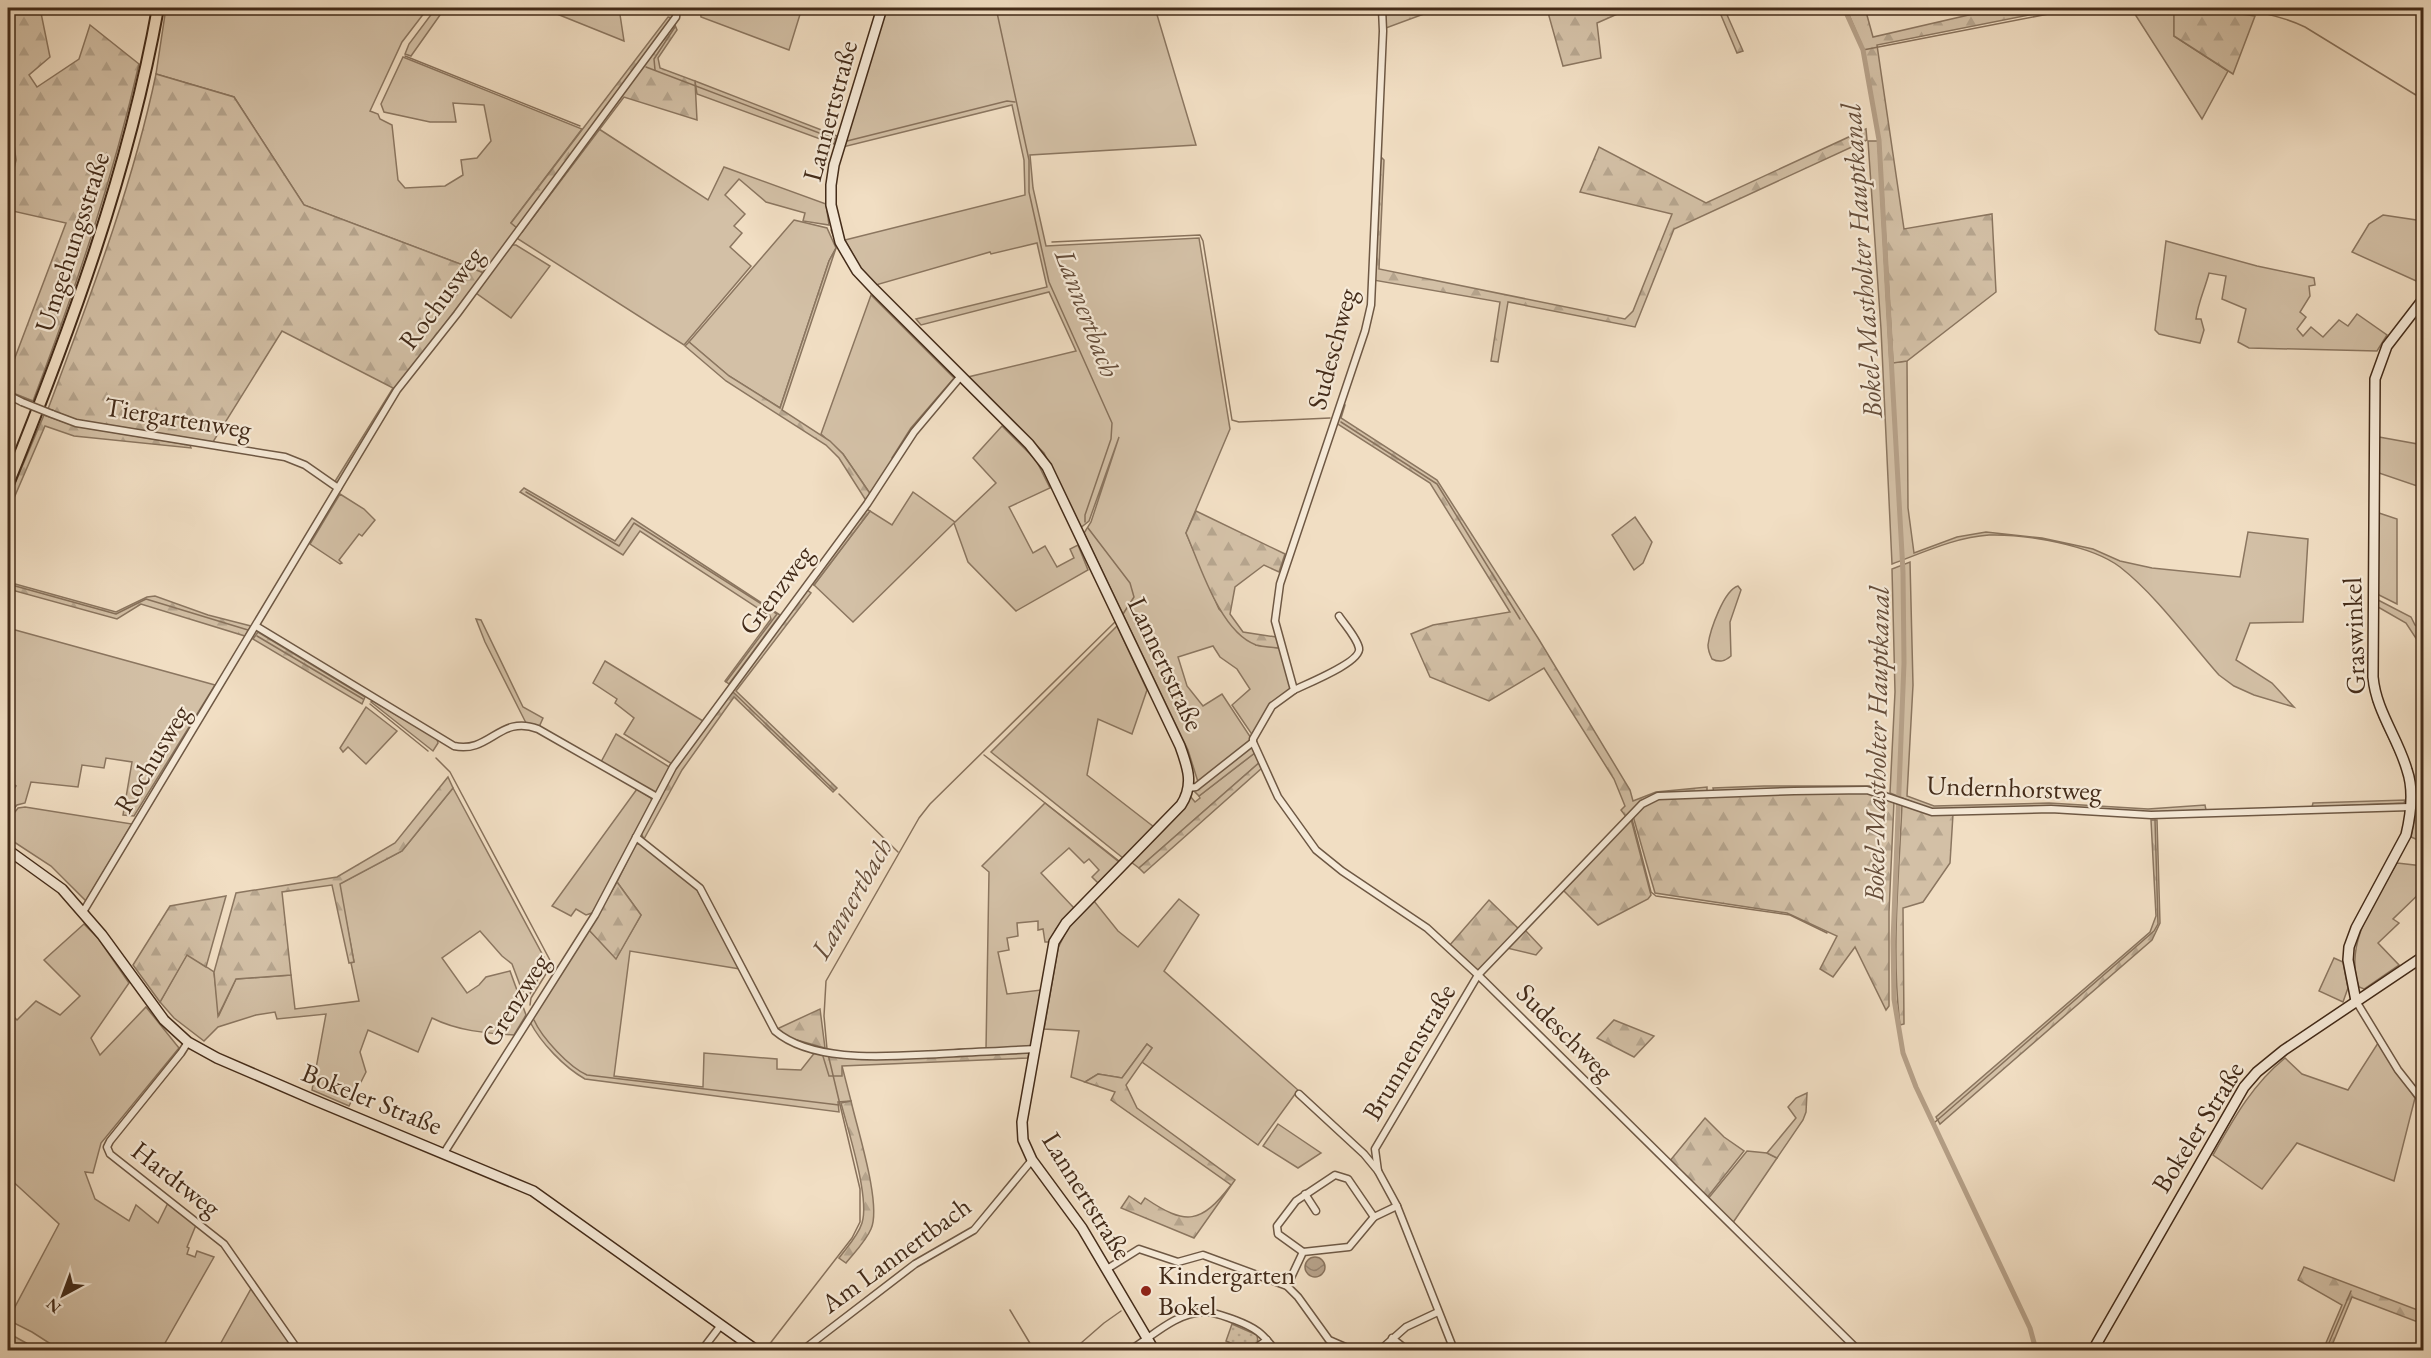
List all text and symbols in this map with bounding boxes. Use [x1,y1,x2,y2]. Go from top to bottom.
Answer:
street label: Lannertstraße [794,37,865,185]
water label: Bokel-Mastholter Hauptkanal [1832,101,1890,421]
street label: Umgehungsstraße [26,147,117,336]
street label: Rochusweg [390,239,491,356]
water label: Lannertbach [1047,243,1129,383]
street label: Sudeschweg [1299,284,1365,413]
street label: Tiergartenweg [102,389,254,446]
street label: Grenzweg [730,538,821,642]
street label: Graswinkel [2334,577,2373,695]
water label: Bokel-Mastholter Hauptkanal [1855,585,1897,903]
street label: Lannertstraße [1120,591,1213,737]
street label: Rochusweg [106,698,198,819]
street label: Undernhorstweg [1926,767,2102,808]
water label: Lannertbach [801,831,900,966]
street label: Grenzweg [472,946,557,1053]
street label: Sudeschweg [1509,975,1622,1088]
street label: Brunnenstraße [1354,977,1463,1127]
street label: Bokeler Straße [297,1055,448,1143]
street label: Bokeler Straße [2143,1055,2252,1199]
street label: Lannertstraße [1034,1125,1140,1266]
street label: Hardtweg [125,1133,228,1225]
street label: Am Lannertbach [813,1188,978,1321]
place label: Kindergarten Bokel [1158,1257,1295,1323]
north arrow [33,1265,93,1325]
marker: Kindergarten Bokel [1139,1284,1153,1298]
text: N [42,1294,65,1318]

